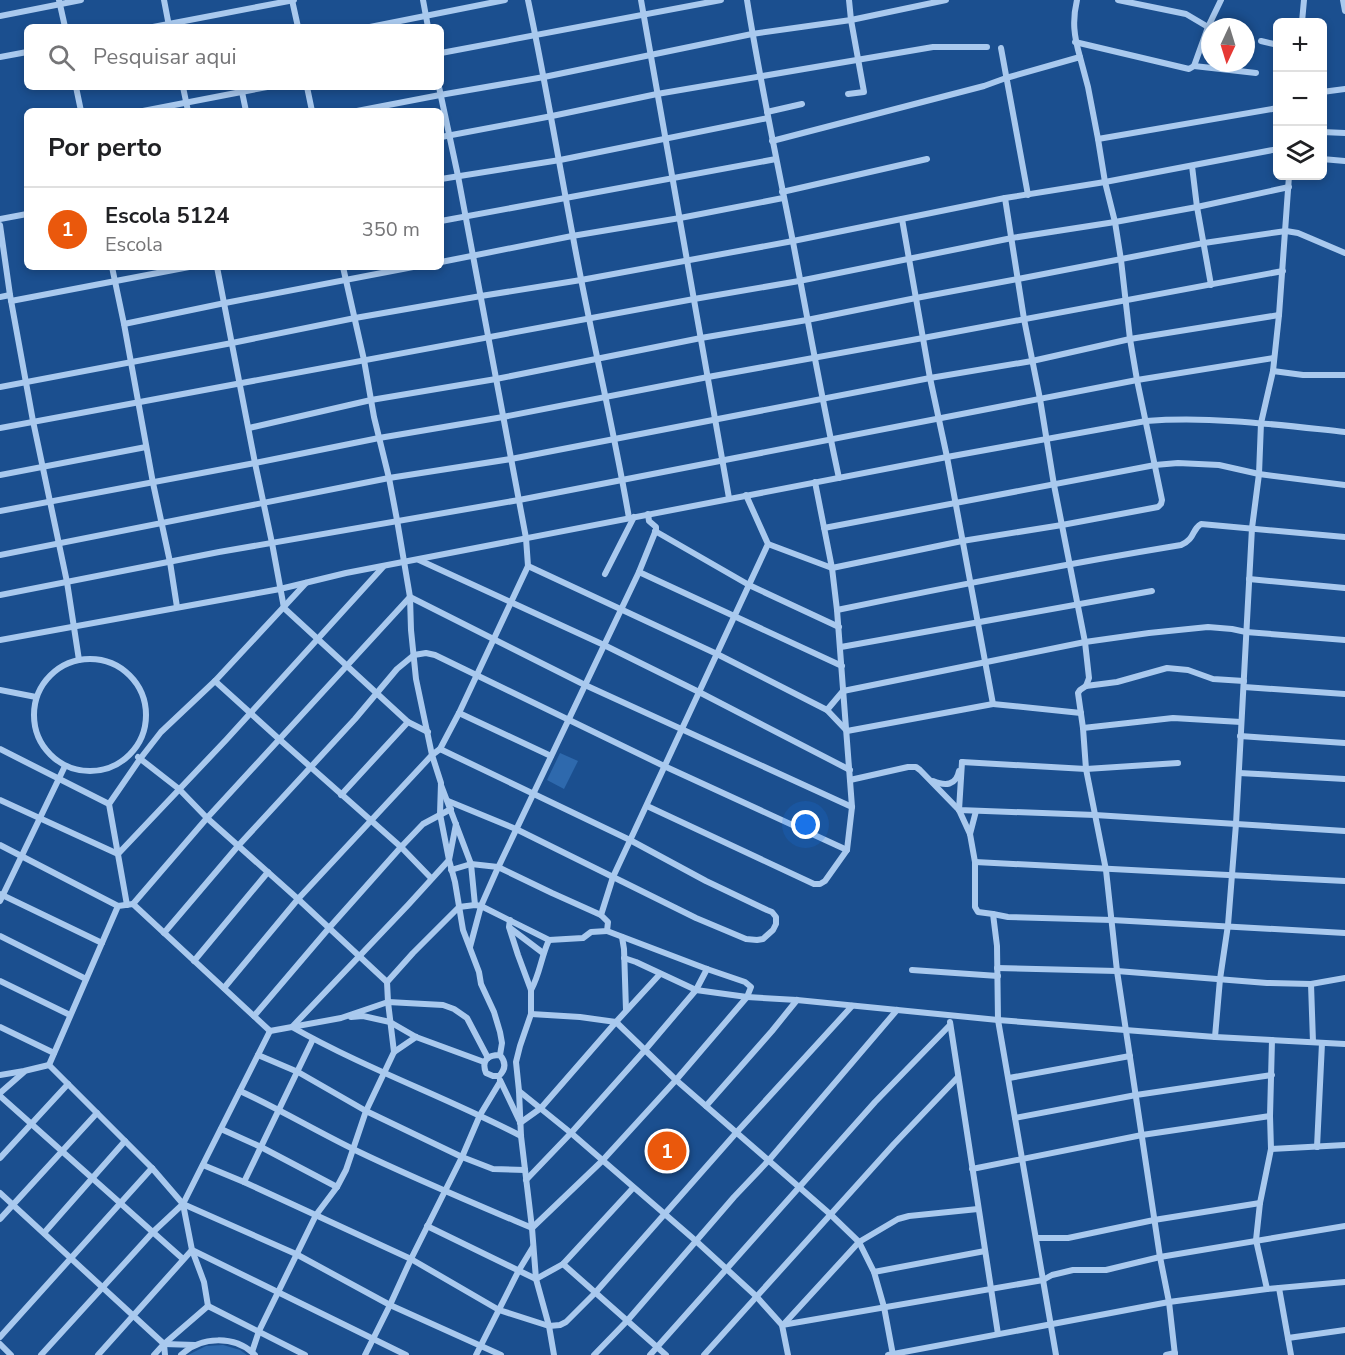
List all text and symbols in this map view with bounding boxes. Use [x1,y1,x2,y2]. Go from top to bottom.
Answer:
north arrow [1201,18,1255,72]
map controls [1273,18,1327,180]
button: + [1273,18,1327,72]
search box [24,24,444,90]
icon: search [45,41,78,74]
text: Pesquisar aqui [93,42,237,72]
button: − [1273,72,1327,126]
button: layers [1273,126,1327,180]
text: Por perto [48,130,162,165]
text: Escola 5124 [105,201,229,231]
text: 1 [62,216,74,243]
text: 350 m [362,216,420,243]
text: Escola [105,231,163,258]
your location [791,810,820,839]
pin: 1 [648,1128,686,1174]

